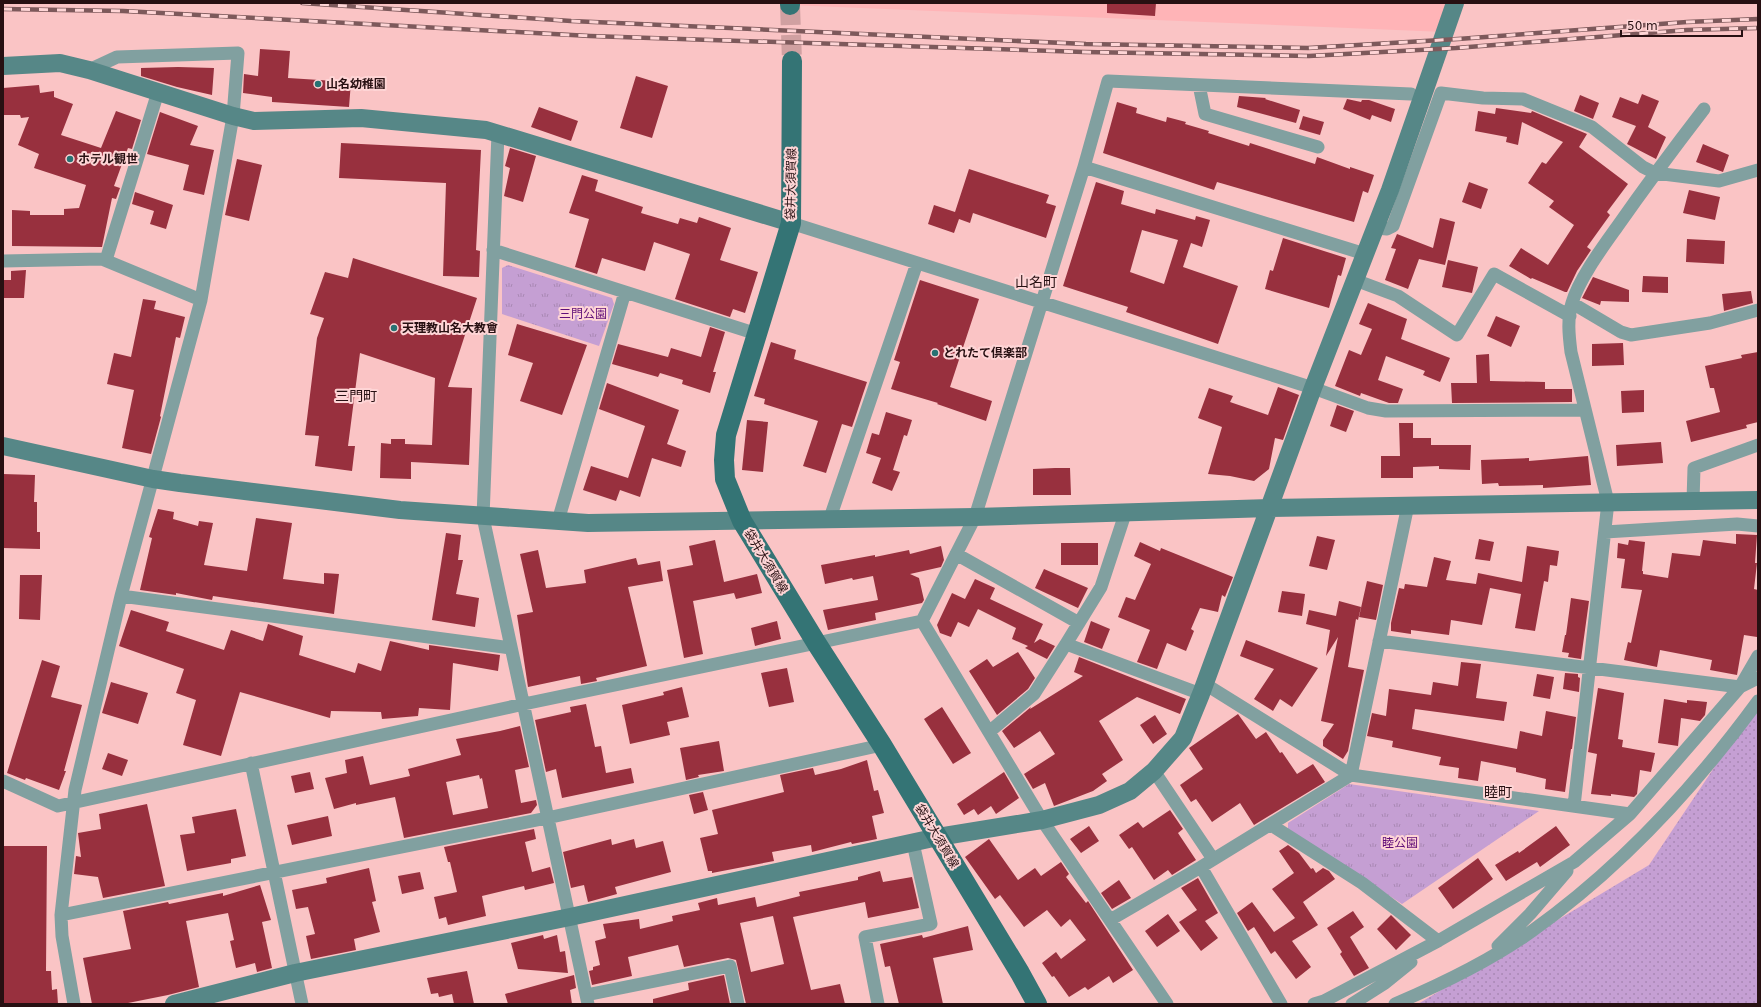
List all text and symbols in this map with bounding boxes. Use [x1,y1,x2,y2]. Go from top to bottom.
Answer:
scale bar [1621,12,1742,38]
text: 50 m [1627,19,1658,33]
place label: 山名幼稚園 [326,77,386,91]
marker: 山名幼稚園 [313,79,323,89]
street label: 袋井大須賀線 [783,148,799,221]
place label: ホテル観世 [78,152,138,166]
marker: ホテル観世 [65,154,75,164]
district label: 山名町 [1015,274,1057,290]
park label: 三門公園 [559,307,607,321]
place label: 天理教山名大教會 [402,321,498,335]
marker: 天理教山名大教會 [389,323,399,333]
place label: とれたて倶楽部 [943,346,1027,360]
marker: とれたて倶楽部 [930,348,940,358]
district label: 三門町 [335,388,377,404]
street label: 袋井大須賀線 [741,526,791,595]
district label: 睦町 [1484,784,1512,800]
street label: 袋井大須賀線 [912,801,962,870]
park label: 睦公園 [1382,836,1418,850]

